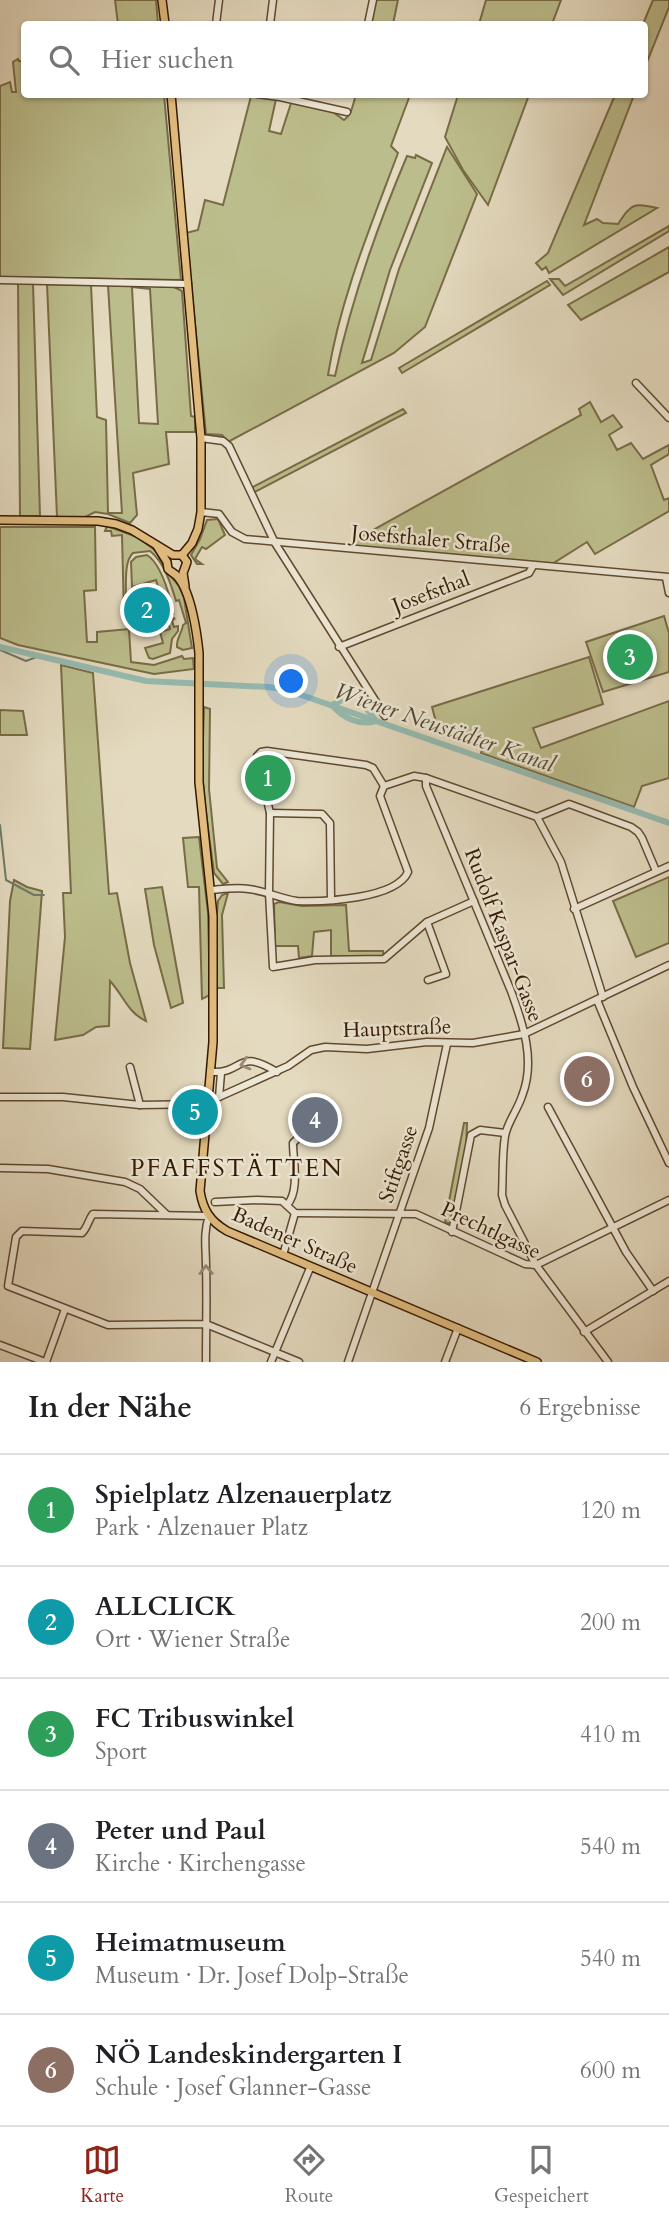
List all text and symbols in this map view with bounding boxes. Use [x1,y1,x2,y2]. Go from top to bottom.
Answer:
search box [21,21,648,98]
icon: search [45,41,83,79]
text: Hier suchen [101,42,234,77]
street label: Josefsthaler Straße [347,518,512,561]
street label: Josefsthal [385,564,474,622]
pin: 2 [124,584,170,636]
pin: 3 [607,631,653,683]
your location [274,664,308,698]
water label: Wiener Neustädter Kanal [330,675,560,780]
pin: 1 [245,752,291,804]
street label: Rudolf Kaspar-Gasse [457,844,550,1026]
street label: Hauptstraße [342,1012,452,1045]
pin: 6 [564,1053,610,1105]
one-way arrow [239,1056,251,1070]
pin: 5 [172,1086,218,1138]
pin: 4 [292,1094,338,1146]
street label: Stiftgasse [372,1121,425,1207]
district label: PFAFFSTÄTTEN [130,1152,344,1185]
street label: Prechtlgasse [436,1195,545,1266]
street label: Badener Straße [227,1200,362,1281]
one-way arrow [198,1264,214,1275]
text: In der Nähe [28,1387,192,1428]
text: 6 Ergebnisse [519,1392,641,1423]
text: Spielplatz Alzenauerplatz [95,1477,392,1512]
text: 1 [45,1495,57,1526]
text: 120 m [580,1495,641,1526]
text: Park · Alzenauer Platz [95,1512,308,1543]
text: ALLCLICK [95,1589,235,1624]
text: 2 [45,1607,57,1638]
text: 200 m [580,1607,641,1638]
text: Ort · Wiener Straße [95,1624,290,1655]
text: FC Tribuswinkel [95,1701,294,1736]
text: 3 [45,1719,57,1750]
text: 410 m [580,1719,641,1750]
text: Sport [95,1736,147,1767]
text: Peter und Paul [95,1813,266,1848]
text: 4 [45,1831,57,1862]
text: 540 m [580,1831,641,1862]
text: Kirche · Kirchengasse [95,1848,306,1879]
text: Heimatmuseum [95,1925,286,1960]
text: 5 [45,1943,57,1974]
text: 540 m [580,1943,641,1974]
text: Museum · Dr. Josef Dolp-Straße [95,1960,409,1991]
text: NÖ Landeskindergarten I [95,2037,402,2072]
text: 6 [45,2055,57,2086]
text: 600 m [580,2055,641,2086]
text: Schule · Josef Glanner-Gasse [95,2072,371,2103]
tab: Karte [80,2141,124,2209]
tab: Route [285,2141,333,2209]
tab: Gespeichert [494,2141,589,2209]

